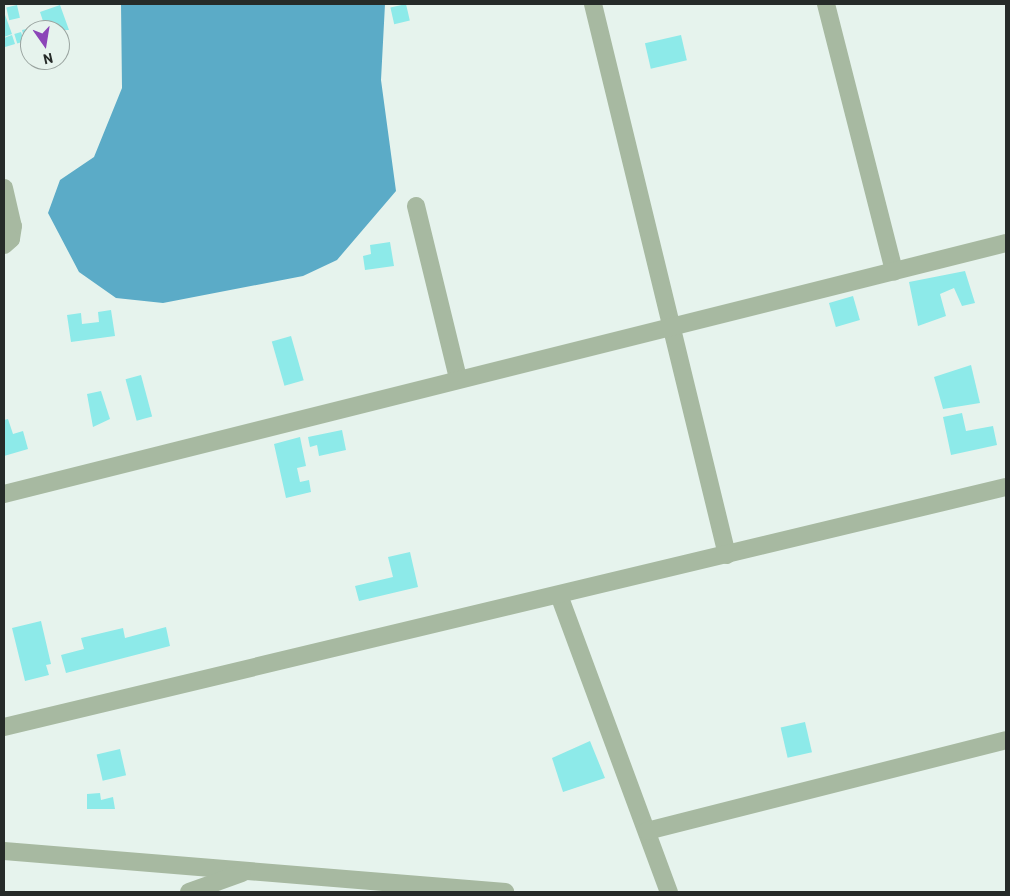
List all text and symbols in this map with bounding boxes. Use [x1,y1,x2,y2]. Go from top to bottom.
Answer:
north arrow [20,20,70,70]
text: N [42,50,55,68]

